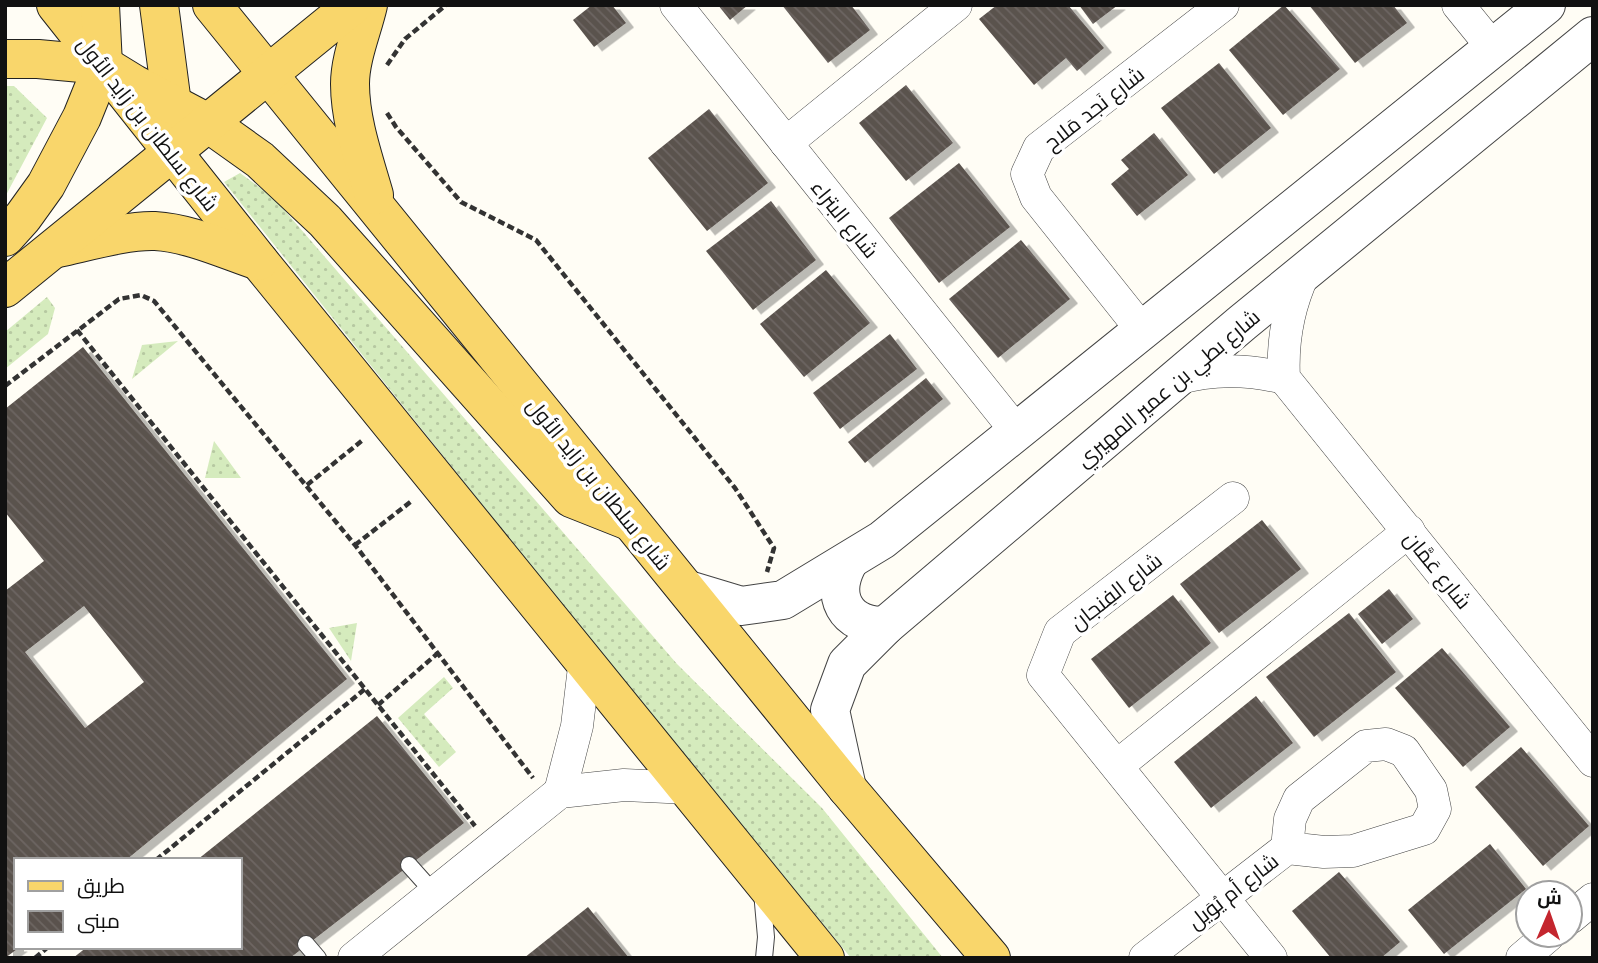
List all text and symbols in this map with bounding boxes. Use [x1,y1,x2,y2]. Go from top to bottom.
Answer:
street label: شارع سلطان بن زايد الأول [70,30,226,217]
street label: شارع نَجد مَلاح [1037,59,1150,157]
street label: شارع البتراء [804,173,886,264]
street label: شارع بطي بن عمير المهيري [1069,302,1267,475]
street label: شارع سلطان بن زايد الأول [520,391,678,576]
street label: شارع عَمَّان [1397,524,1479,615]
street label: شارع الفِنجان [1063,545,1168,636]
street label: شارع أم يُوَيل [1181,846,1284,936]
legend [14,858,242,949]
text: طريق [77,870,125,899]
north arrow [1514,879,1584,949]
text: ش [1537,883,1562,909]
text: مبنى [77,905,120,934]

